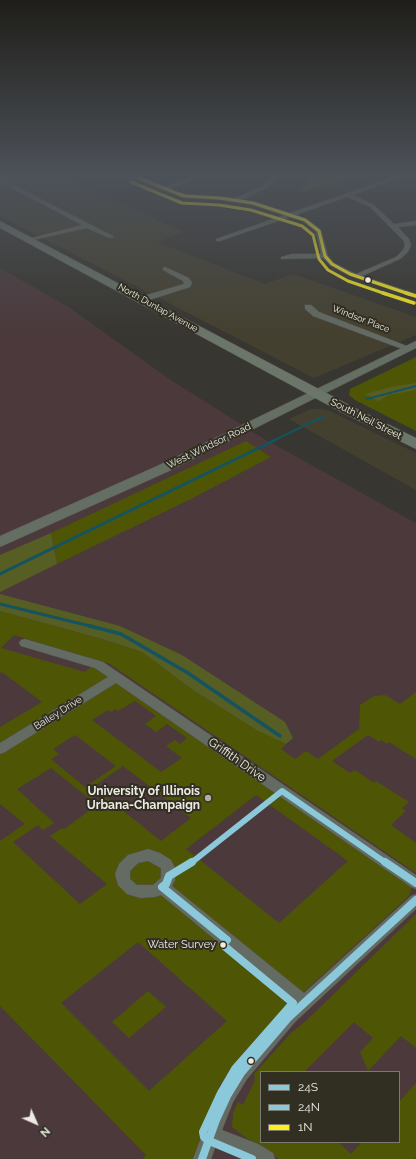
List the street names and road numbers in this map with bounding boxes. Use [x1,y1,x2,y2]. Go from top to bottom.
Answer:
street label: North Dunlap Avenue [116,282,200,334]
street label: Windsor Place [331,303,391,335]
street label: South Neil Street [328,396,404,442]
street label: West Windsor Road [165,420,253,472]
street label: Bailey Drive [32,693,84,733]
street label: Griffith Drive [205,735,269,785]

